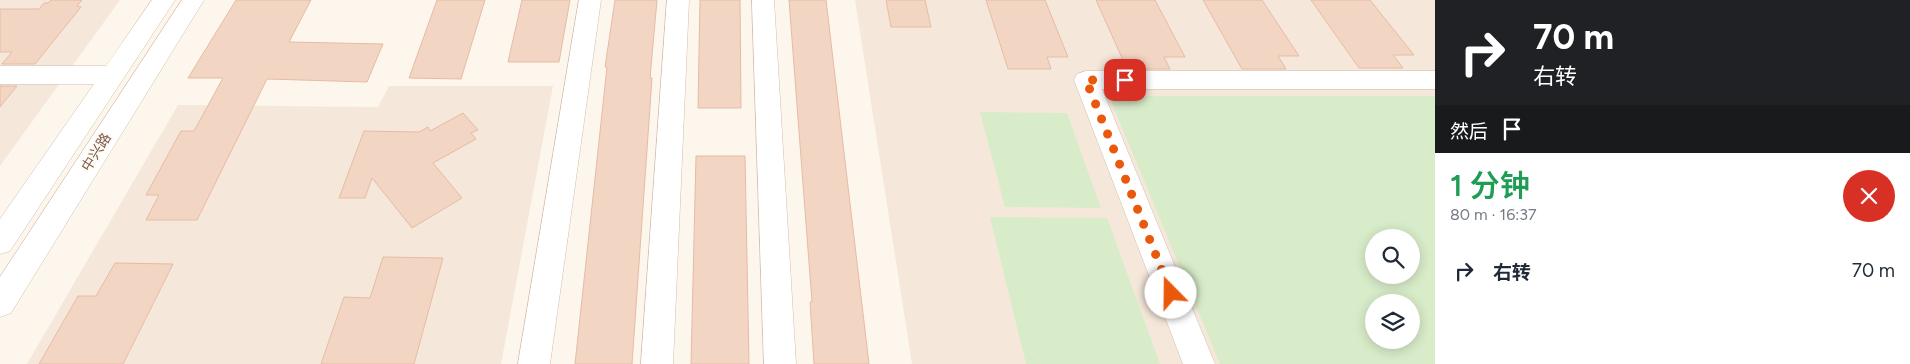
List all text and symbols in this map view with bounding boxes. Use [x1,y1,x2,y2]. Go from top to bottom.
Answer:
text: 70 m [1533,16,1614,58]
icon: right [1450,20,1515,85]
pin [1104,59,1146,101]
text: 右转 [1533,63,1577,90]
icon: arrive [1111,66,1139,94]
icon: arrive [1498,115,1526,143]
text: 然后 [1450,120,1488,143]
street label: 中兴路 [78,130,115,175]
text: 1 分钟 [1450,167,1530,204]
button: close [1843,170,1895,222]
text: 80 m · 16:37 [1450,205,1537,224]
map controls [1365,229,1420,349]
button: search [1365,229,1420,284]
icon: right [1450,257,1478,285]
text: 70 m [1852,259,1895,282]
text: 右转 [1493,261,1531,284]
position arrow [1144,266,1196,318]
button: layers [1365,294,1420,349]

